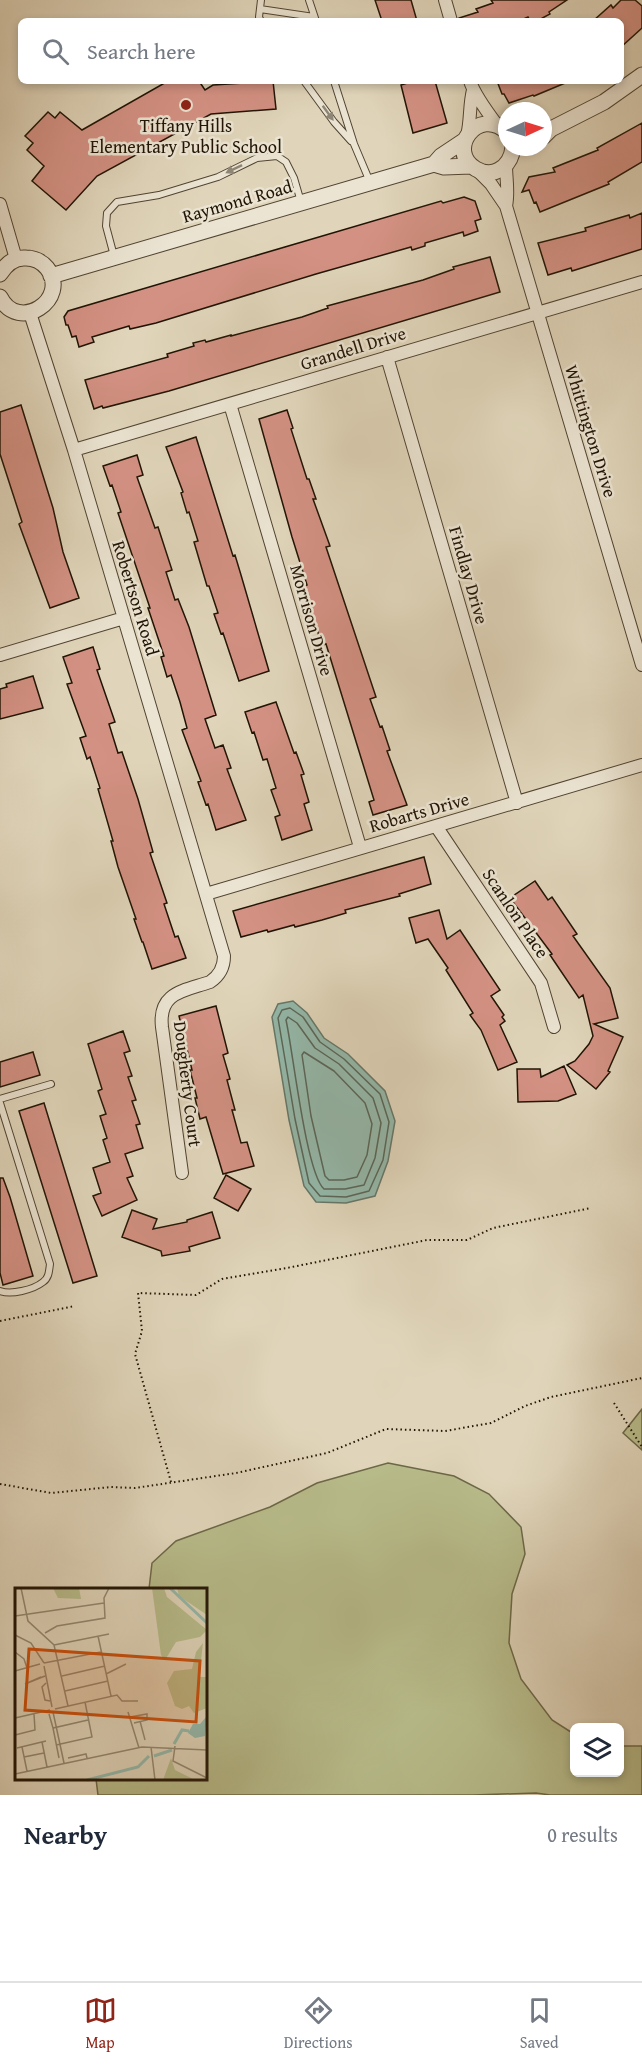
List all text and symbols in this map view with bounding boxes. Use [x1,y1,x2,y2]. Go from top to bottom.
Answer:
search box [18,18,624,84]
icon: search [39,35,72,68]
text: Search here [87,35,196,67]
marker: Tiffany Hills Elementary Public School [179,98,193,112]
north arrow [498,102,552,156]
one-way arrow [322,105,334,121]
place label: Tiffany Hills Elementary Public School [90,112,282,160]
one-way arrow [225,164,243,174]
street label: Raymond Road [179,172,295,230]
street label: Grandell Drive [297,319,409,377]
street label: Whittington Drive [558,361,624,501]
street label: Findlay Drive [442,523,496,627]
street label: Robertson Road [106,537,166,659]
street label: Morrison Drive [283,561,341,679]
street label: Robarts Drive [366,785,472,839]
street label: Scanlon Place [476,863,556,963]
street label: Dougherty Court [167,1020,209,1149]
inset map [15,1588,207,1780]
map controls [570,1723,624,1777]
button: layers [570,1723,624,1777]
text: Nearby [24,1815,107,1854]
text: 0 results [547,1820,618,1849]
tab: Map [84,1994,117,2054]
tab: Directions [284,1994,353,2054]
tab: Saved [520,1994,558,2054]

